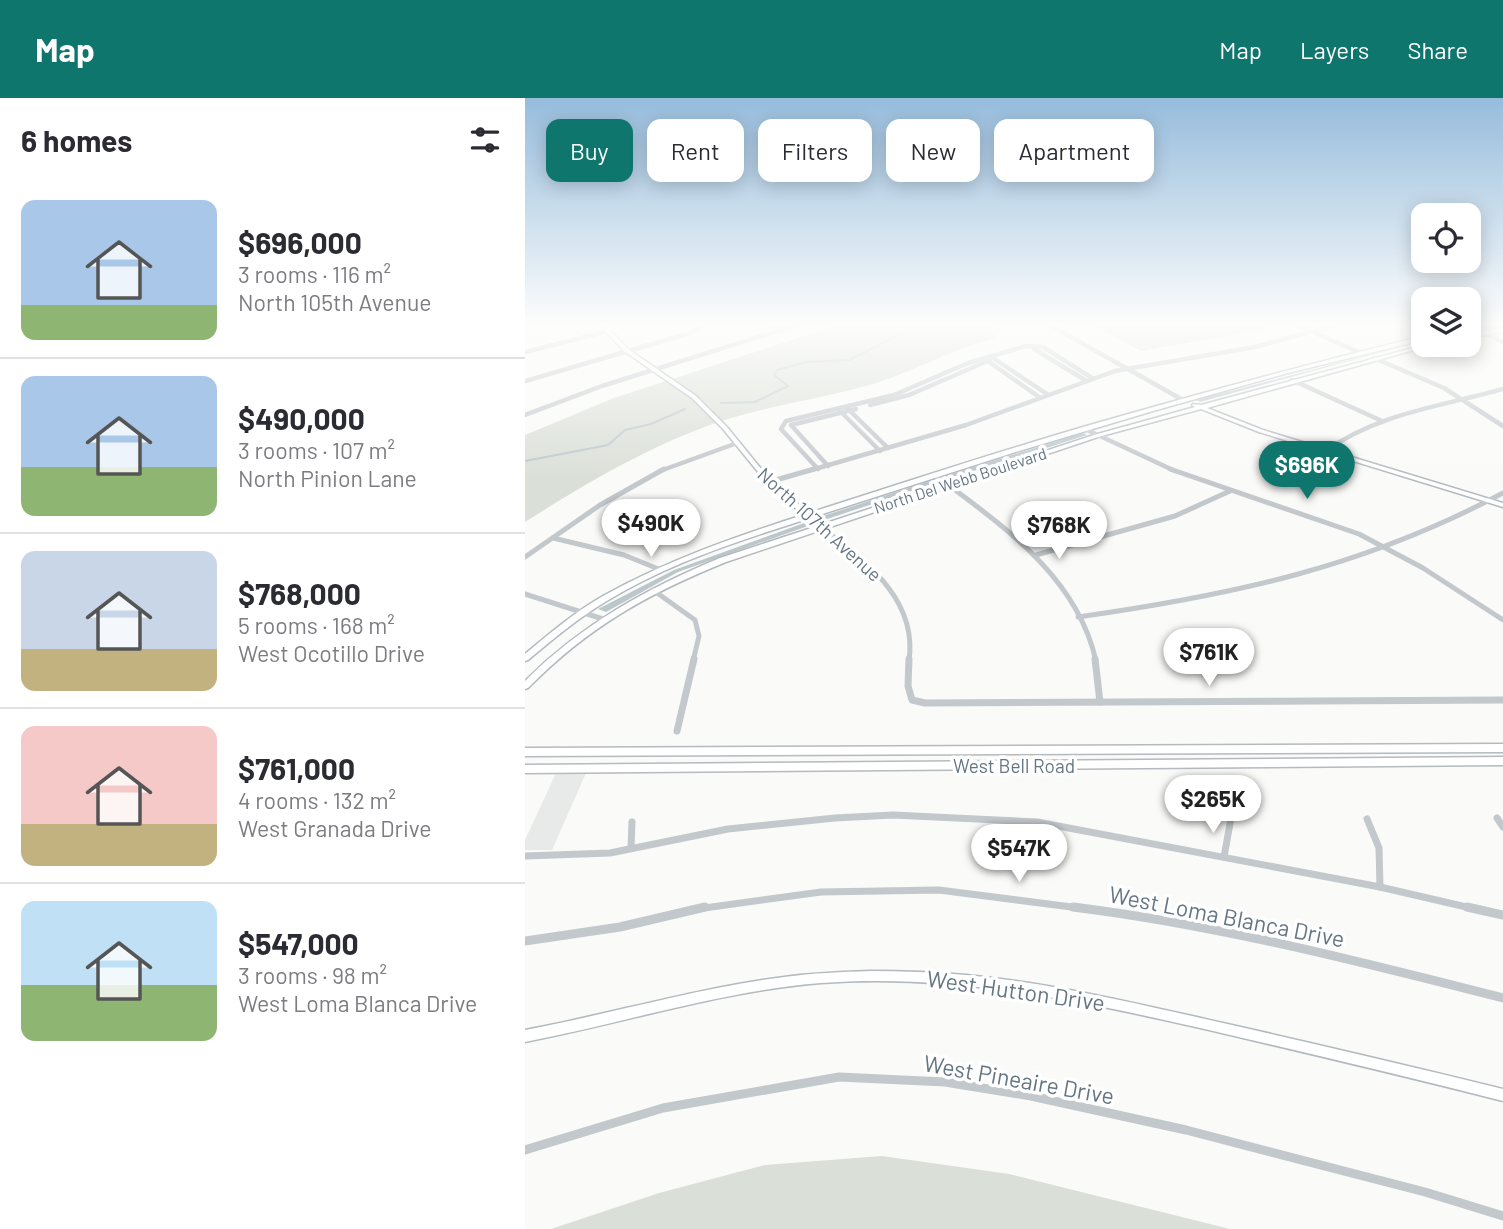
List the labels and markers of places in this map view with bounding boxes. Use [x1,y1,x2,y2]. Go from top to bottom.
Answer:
pin: $696K [1258,442,1356,501]
pin: $490K [602,500,700,559]
pin: $768K [1010,502,1108,561]
pin: $761K [1160,628,1258,688]
pin: $265K [1164,776,1262,835]
pin: $547K [970,824,1068,884]

